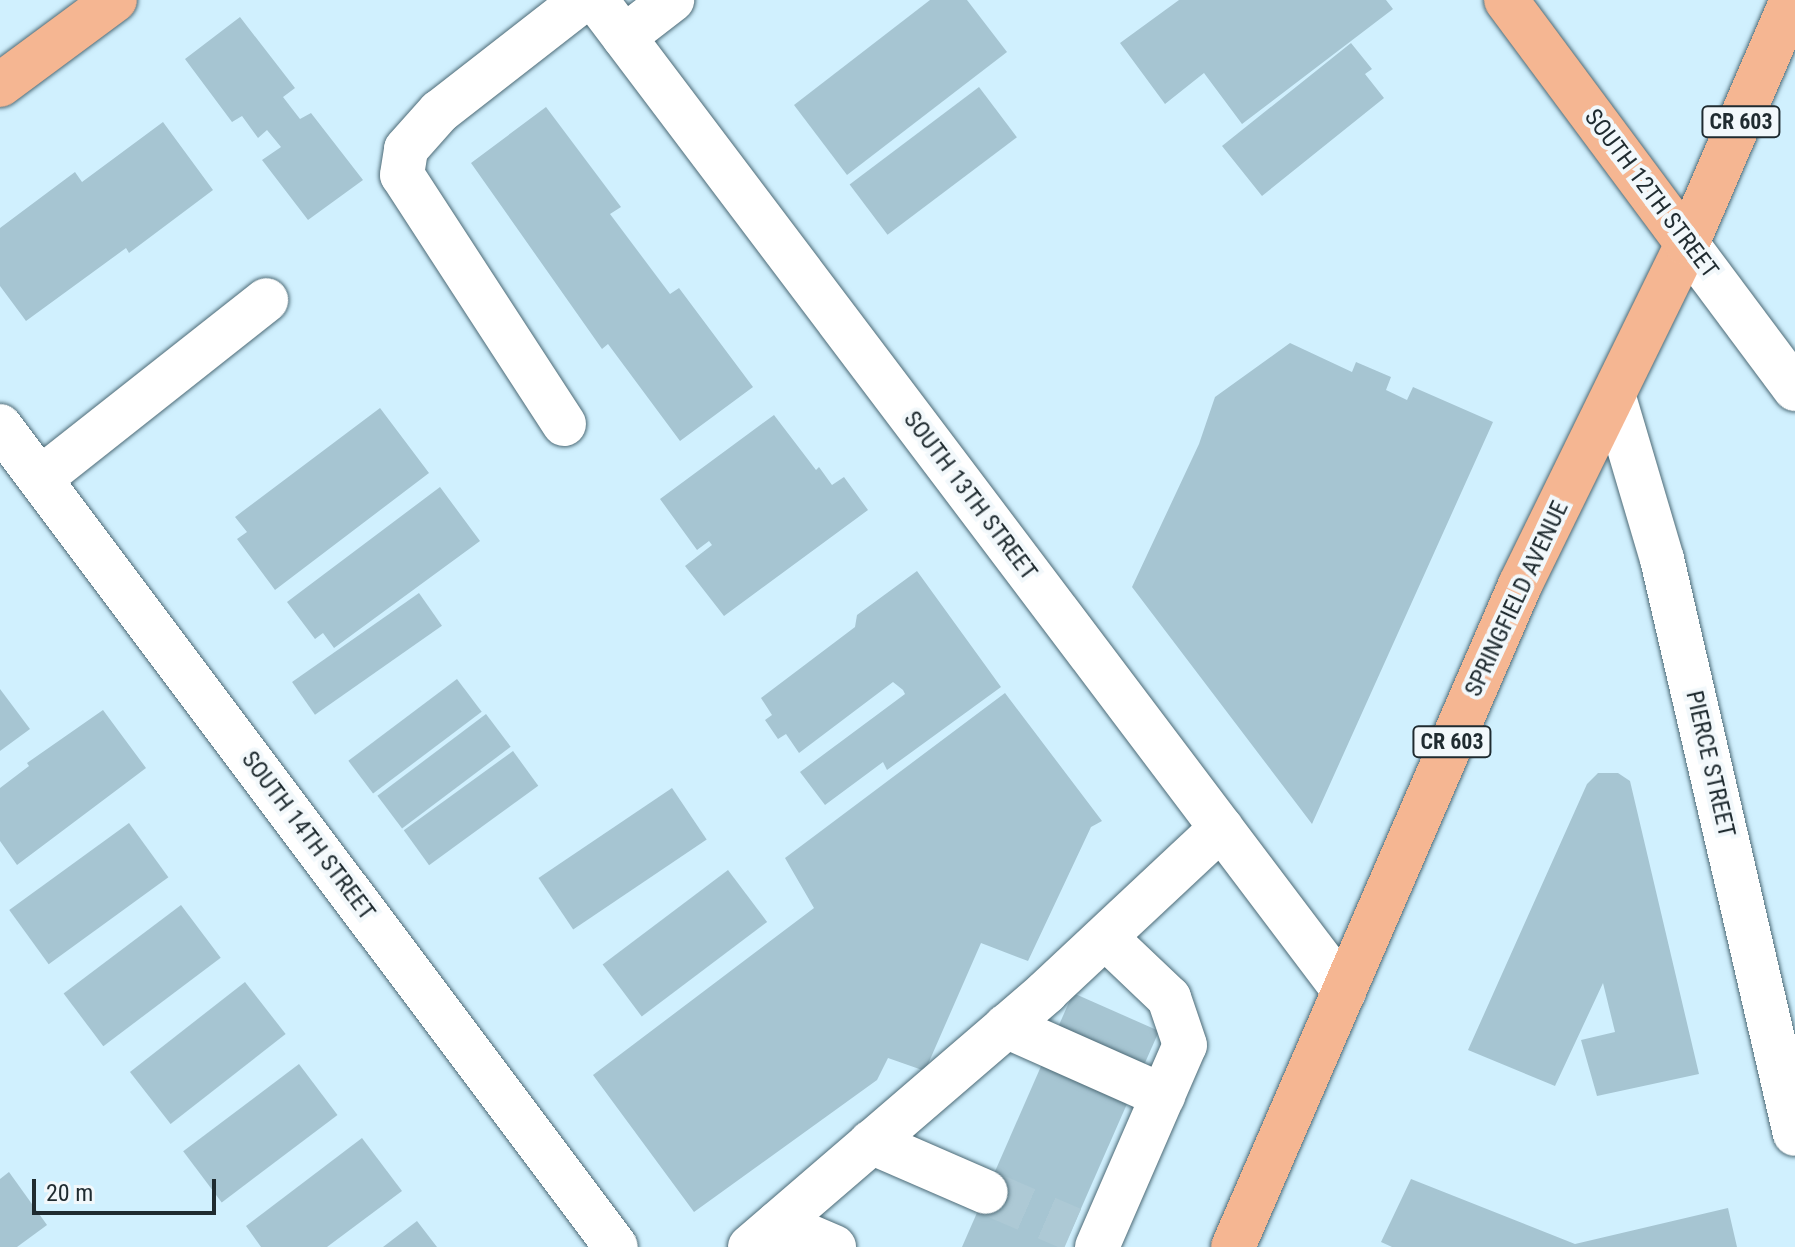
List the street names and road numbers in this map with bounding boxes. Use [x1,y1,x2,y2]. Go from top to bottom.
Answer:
street label: SOUTH 12TH STREET [1578,104,1724,284]
road number: CR 603 [1701,104,1781,140]
street label: SOUTH 13TH STREET [897,406,1043,586]
street label: SPRINGFIELD AVENUE [1459,497,1575,701]
street label: PIERCE STREET [1679,688,1741,840]
road number: CR 603 [1412,724,1492,760]
street label: SOUTH 14TH STREET [235,746,381,926]

